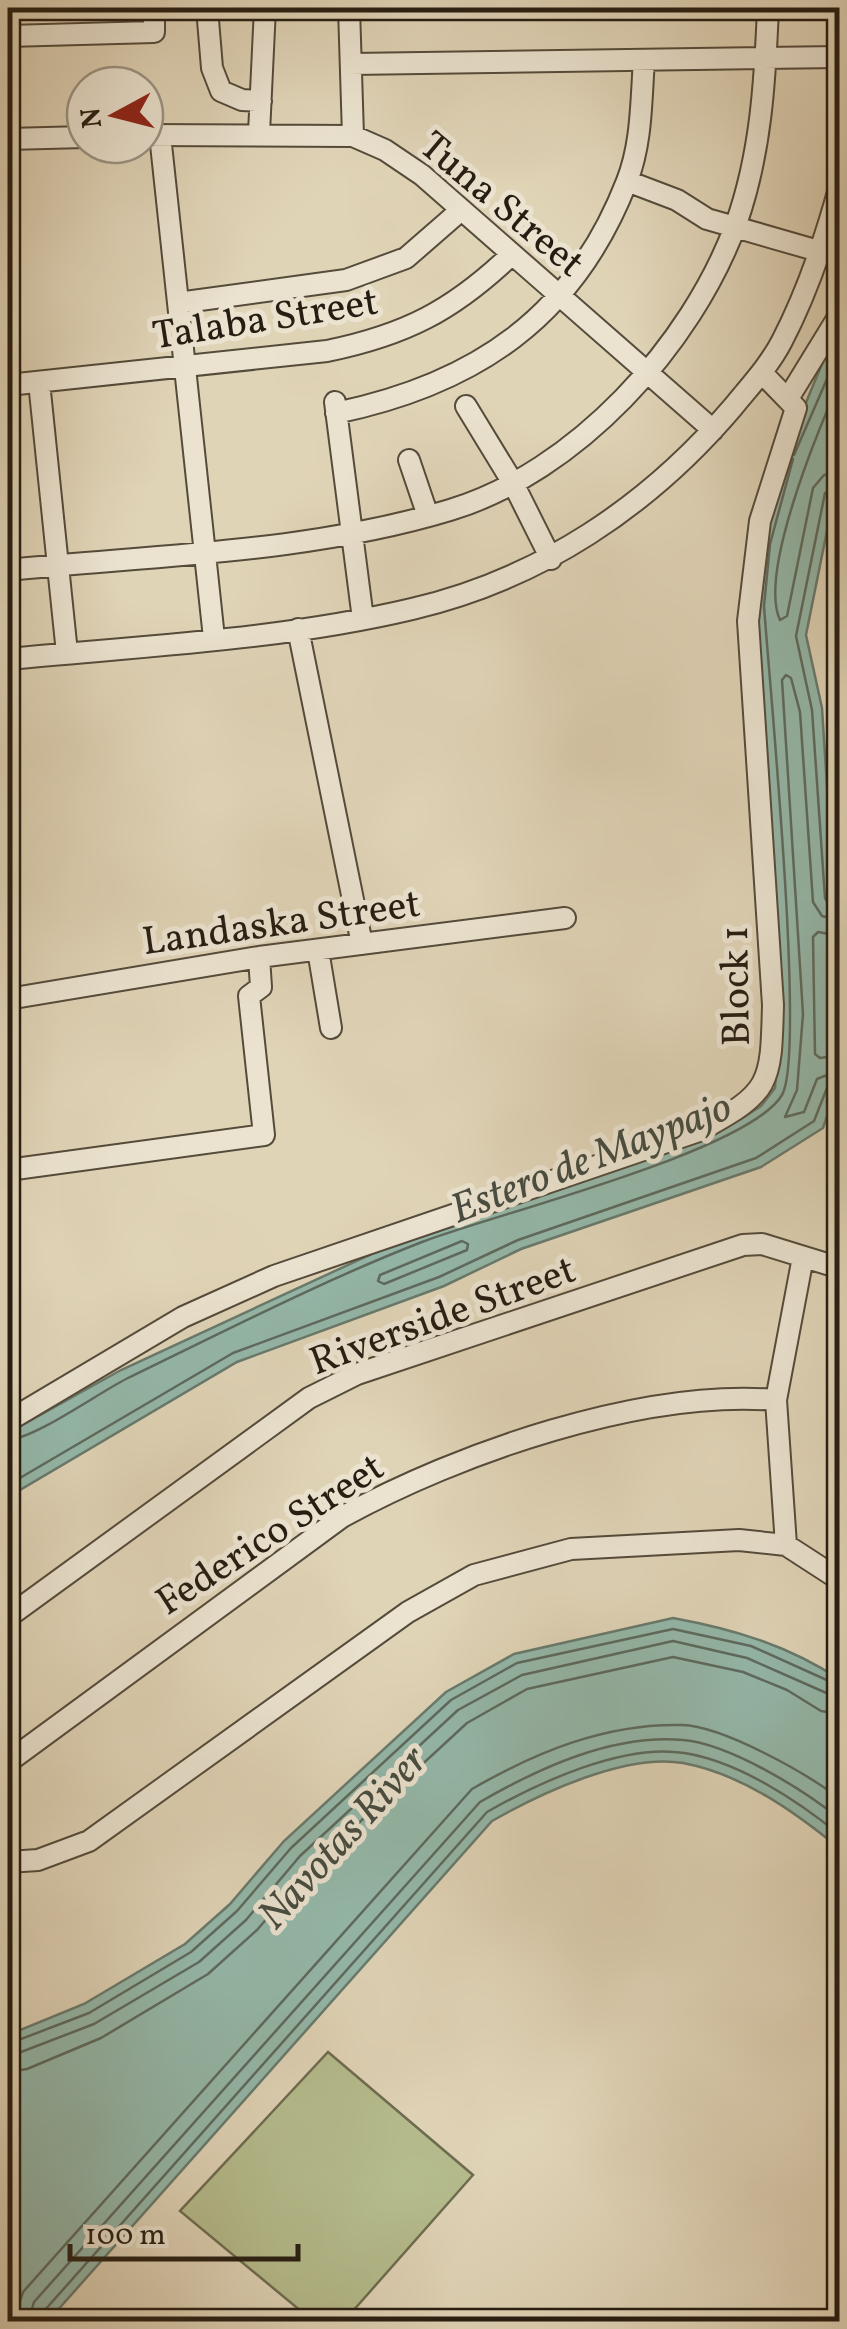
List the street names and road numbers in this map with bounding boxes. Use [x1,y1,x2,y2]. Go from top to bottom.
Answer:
street label: Tuna Street [406,120,595,292]
street label: Talaba Street [149,276,382,366]
street label: Landaska Street [139,878,424,972]
street label: Block 1 [709,925,767,1047]
street label: Riverside Street [303,1244,584,1392]
street label: Federico Street [146,1442,396,1631]

